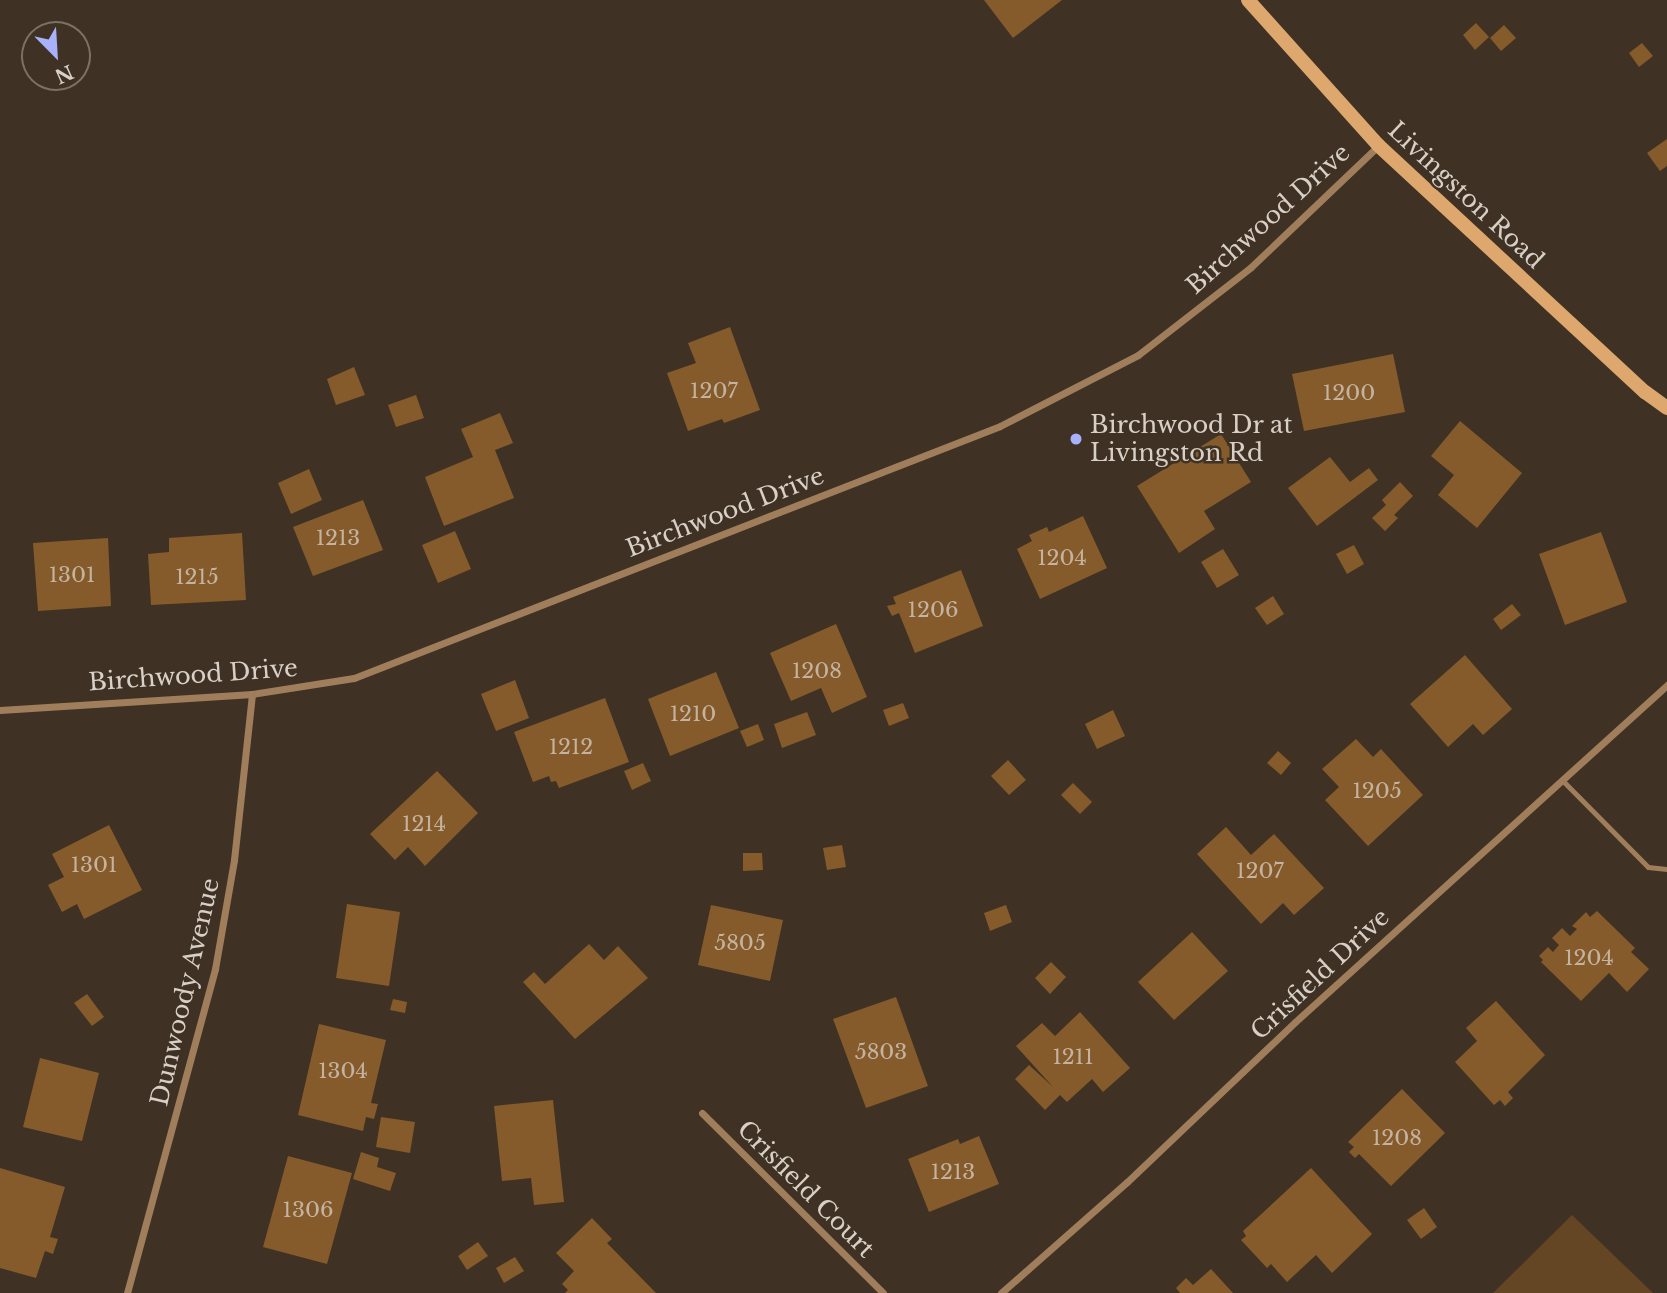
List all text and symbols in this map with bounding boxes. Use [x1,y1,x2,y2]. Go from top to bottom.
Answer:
north arrow [21,21,91,91]
text: N [51,60,77,88]
street label: Livingston Road [1382,116,1550,274]
street label: Birchwood Drive [1180,138,1356,300]
house number: 1207 [690,378,738,404]
house number: 1200 [1323,380,1375,406]
place label: Birchwood Dr at Livingston Rd [1090,411,1293,467]
marker: Birchwood Dr at Livingston Rd [1068,431,1084,447]
street label: Birchwood Drive [622,461,828,563]
house number: 1213 [316,525,360,551]
house number: 1204 [1037,545,1087,571]
house number: 1301 [49,562,95,588]
house number: 1215 [175,564,219,590]
house number: 1206 [908,597,958,623]
street label: Birchwood Drive [87,653,299,697]
house number: 1208 [792,658,842,684]
house number: 1210 [670,701,716,727]
house number: 1212 [549,734,593,760]
house number: 1205 [1352,778,1402,804]
house number: 1214 [402,811,446,837]
house number: 1301 [71,852,117,878]
house number: 1207 [1236,858,1284,884]
street label: Dunwoody Avenue [145,875,225,1109]
street label: Crisfield Drive [1245,903,1395,1045]
house number: 5805 [714,930,766,956]
house number: 1204 [1564,945,1614,971]
house number: 5803 [855,1039,907,1065]
house number: 1211 [1052,1044,1094,1070]
house number: 1304 [318,1058,368,1084]
street label: Crisfield Court [732,1115,880,1263]
house number: 1208 [1372,1125,1422,1151]
house number: 1213 [931,1159,975,1185]
house number: 1306 [283,1197,333,1223]

